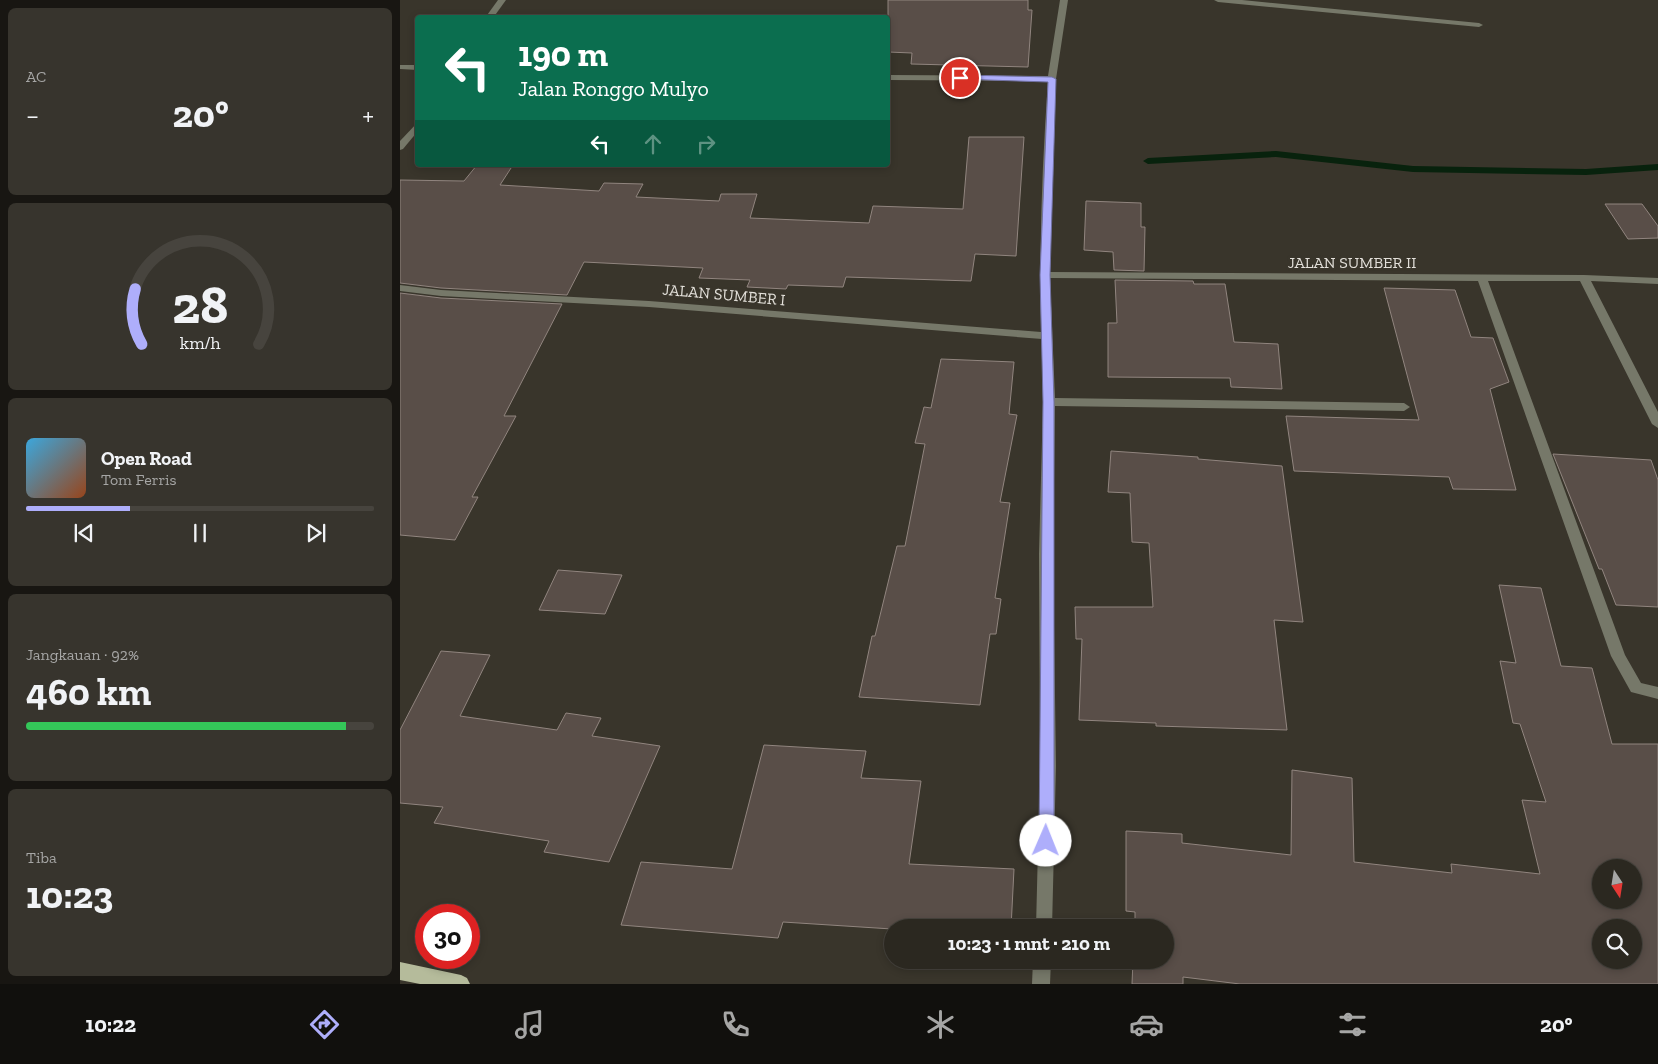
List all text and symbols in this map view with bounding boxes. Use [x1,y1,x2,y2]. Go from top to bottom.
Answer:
text: 190 m [518,33,608,75]
icon: left [435,35,500,100]
pin [939,57,981,99]
icon: arrive [946,64,974,92]
text: AC [26,67,46,86]
text: Jalan Ronggo Mulyo [518,75,709,102]
text: 20° [173,91,229,137]
text: − [26,99,39,132]
text: + [362,99,374,132]
icon: left [586,130,614,158]
icon: ahead [639,130,667,158]
icon: right [692,130,720,158]
street label: JALAN SUMBER II [1288,253,1416,272]
text: 28 [172,274,228,336]
street label: JALAN SUMBER I [662,280,786,309]
text: km/h [180,332,220,354]
text: Open Road [101,447,192,470]
text: Tom Ferris [101,470,177,489]
icon: previous [70,519,98,547]
icon: pause [186,519,214,547]
icon: next [302,519,330,547]
text: Jangkauan · 92% [26,645,139,664]
text: 460 km [26,669,151,715]
position arrow [1019,814,1071,866]
text: Tiba [26,848,57,867]
north arrow [1592,859,1642,909]
map controls [1592,859,1642,969]
text: 10:23 [26,872,113,918]
speed limit sign: 30 [415,904,480,969]
button: search [1592,919,1642,969]
text: 10:23 · 1 mnt · 210 m [948,932,1110,955]
icon: directions [307,1007,342,1042]
icon: music [512,1007,547,1042]
icon: phone [718,1007,753,1042]
icon: climate [923,1007,958,1042]
icon: car [1129,1007,1164,1042]
icon: filters [1335,1007,1370,1042]
text: 10:22 [85,1011,136,1038]
text: 20° [1540,1011,1573,1038]

